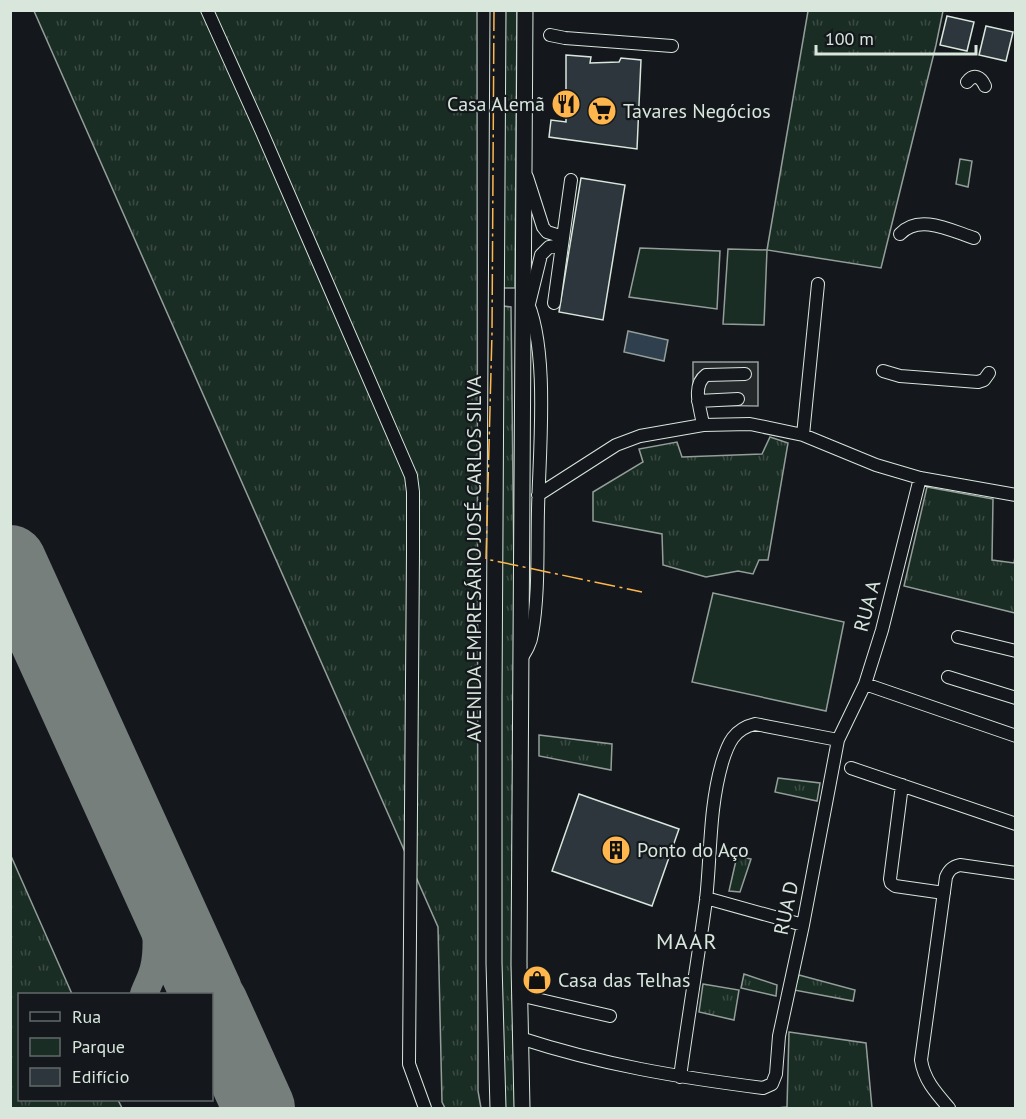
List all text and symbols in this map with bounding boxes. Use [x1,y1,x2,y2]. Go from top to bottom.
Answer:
scale bar [816,18,976,56]
text: 100 m [825,27,874,50]
restaurant icon: Casa Alemã [550,88,582,120]
place label: Casa Alemã [447,91,545,117]
supermarket icon: Tavares Negócios [586,95,618,127]
place label: Tavares Negócios [623,98,771,124]
street label: AVENIDA EMPRESÁRIO JOSÉ CARLOS SILVA [461,375,487,742]
street label: RUA A [848,577,886,635]
building icon: Ponto do Aço [600,834,632,866]
place label: Ponto do Aço [637,837,749,863]
street label: RUA D [768,879,804,937]
district label: MAAR [656,927,718,955]
shop icon: Casa das Telhas [521,964,553,996]
place label: Casa das Telhas [558,967,690,993]
legend [18,993,213,1101]
text: Rua [72,1005,101,1028]
text: Parque [72,1035,125,1058]
text: Edifício [72,1065,129,1088]

